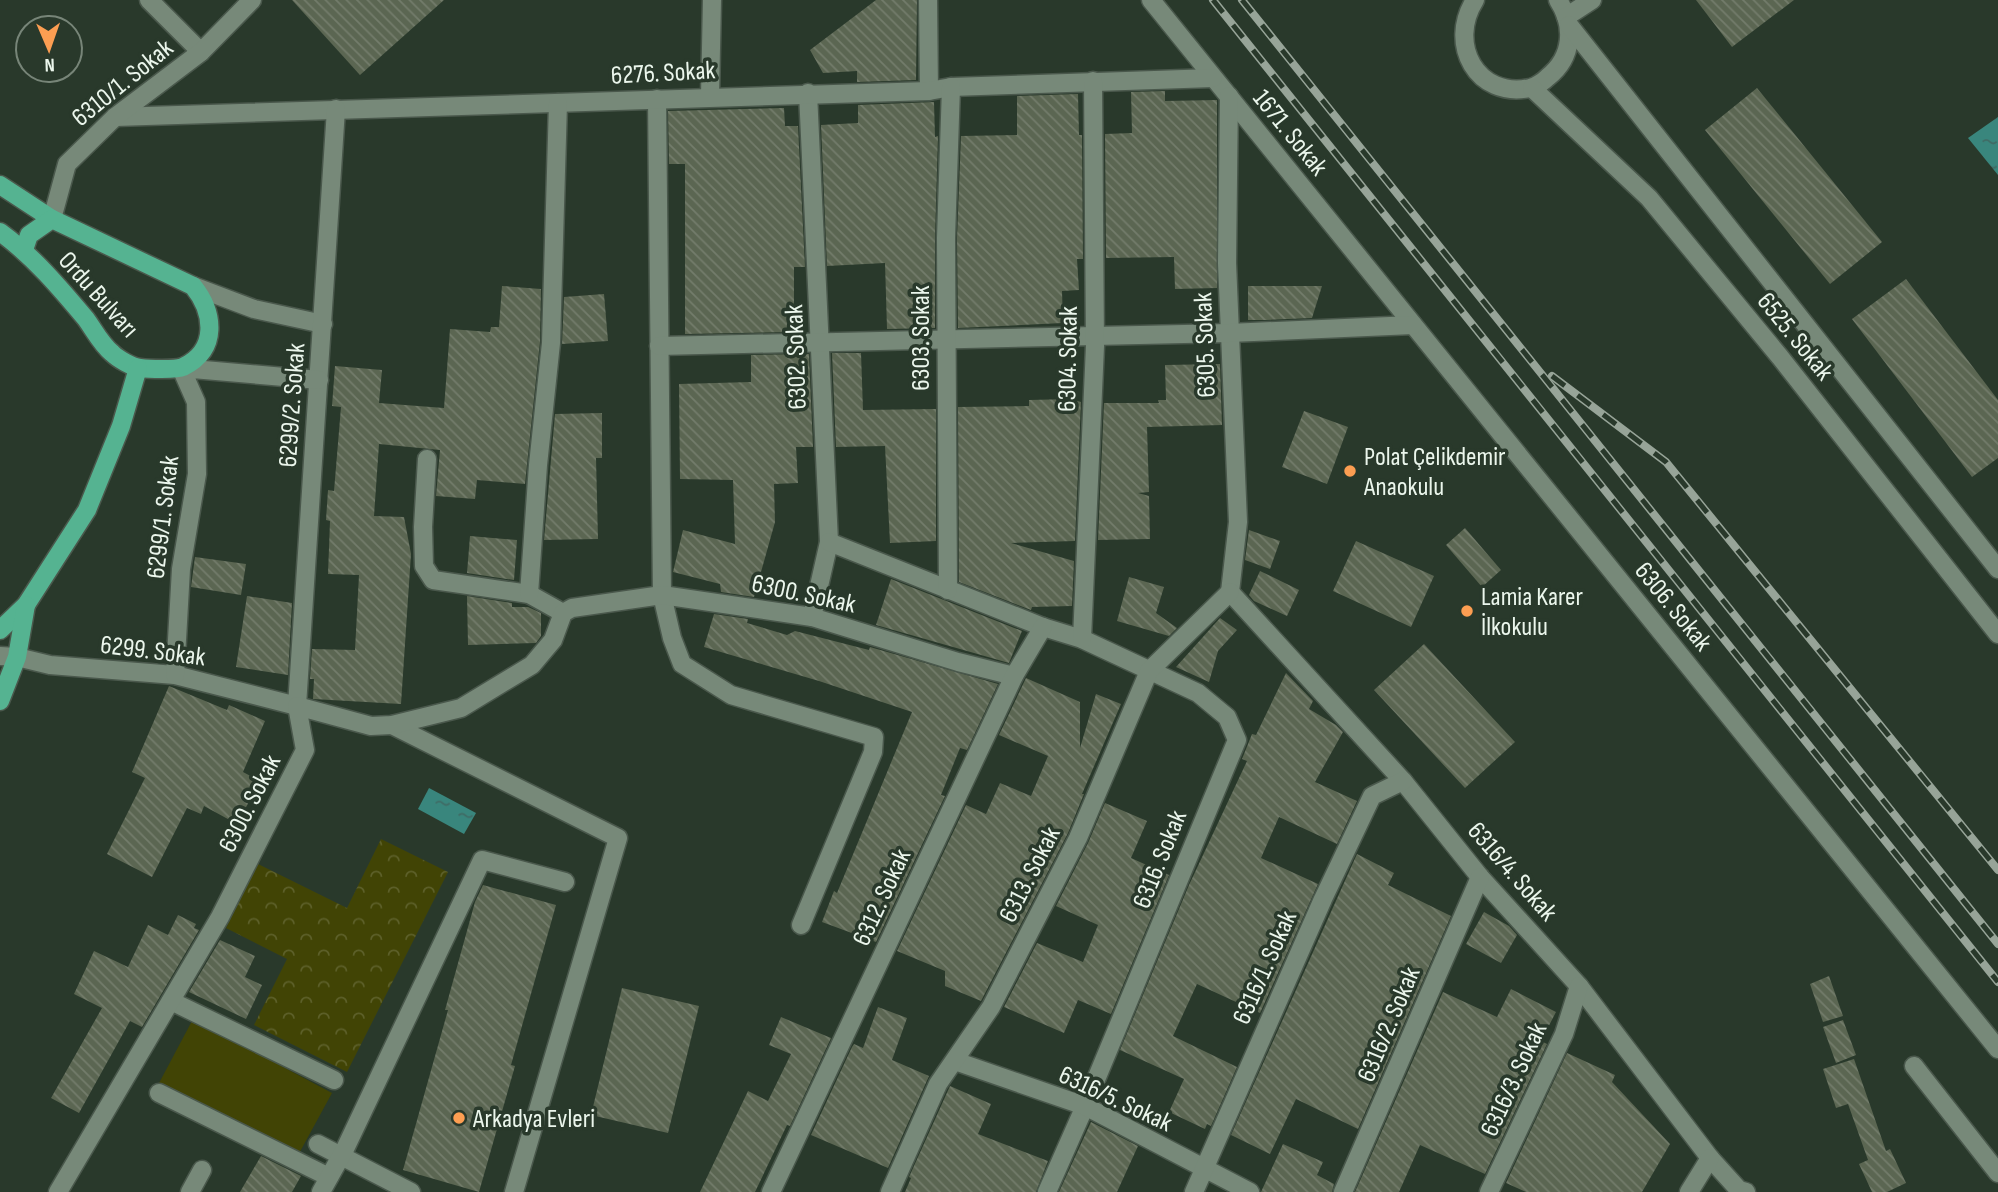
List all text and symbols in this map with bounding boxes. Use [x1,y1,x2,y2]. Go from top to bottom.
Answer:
north arrow [14,14,84,84]
street label: 6310/1. Sokak [66,33,180,133]
text: N [44,53,55,76]
street label: 6276. Sokak [610,55,716,92]
street label: 1671. Sokak [1246,84,1334,182]
street label: Ordu Bulvarı [51,246,145,344]
street label: 6303. Sokak [906,285,937,391]
street label: 6525. Sokak [1750,287,1840,387]
street label: 6305. Sokak [1188,292,1223,398]
street label: 6302. Sokak [779,304,814,410]
street label: 6304. Sokak [1052,306,1085,412]
street label: 6299/2. Sokak [273,342,312,468]
place label: Polat Çelikdemir Anaokulu [1363,442,1506,503]
street label: 6299/1. Sokak [141,454,186,580]
marker: Polat Çelikdemir Anaokulu [1342,463,1358,479]
street label: 6306. Sokak [1628,556,1718,658]
street label: 6300. Sokak [749,568,859,621]
place label: Lamia Karer İlkokulu [1481,582,1583,643]
marker: Lamia Karer İlkokulu [1459,603,1475,619]
street label: 6299. Sokak [99,630,207,673]
street label: 6300. Sokak [213,750,288,858]
street label: 6316. Sokak [1127,806,1194,913]
street label: 6316/4. Sokak [1460,816,1563,928]
street label: 6313. Sokak [993,822,1068,928]
street label: 6312. Sokak [846,844,918,951]
street label: 6316/1. Sokak [1227,906,1304,1029]
street label: 6316/2. Sokak [1351,962,1427,1087]
street label: 6316/3. Sokak [1475,1018,1554,1141]
street label: 6316/5. Sokak [1054,1060,1177,1139]
place label: Arkadya Evleri [472,1104,595,1135]
marker: Arkadya Evleri [451,1110,467,1126]

